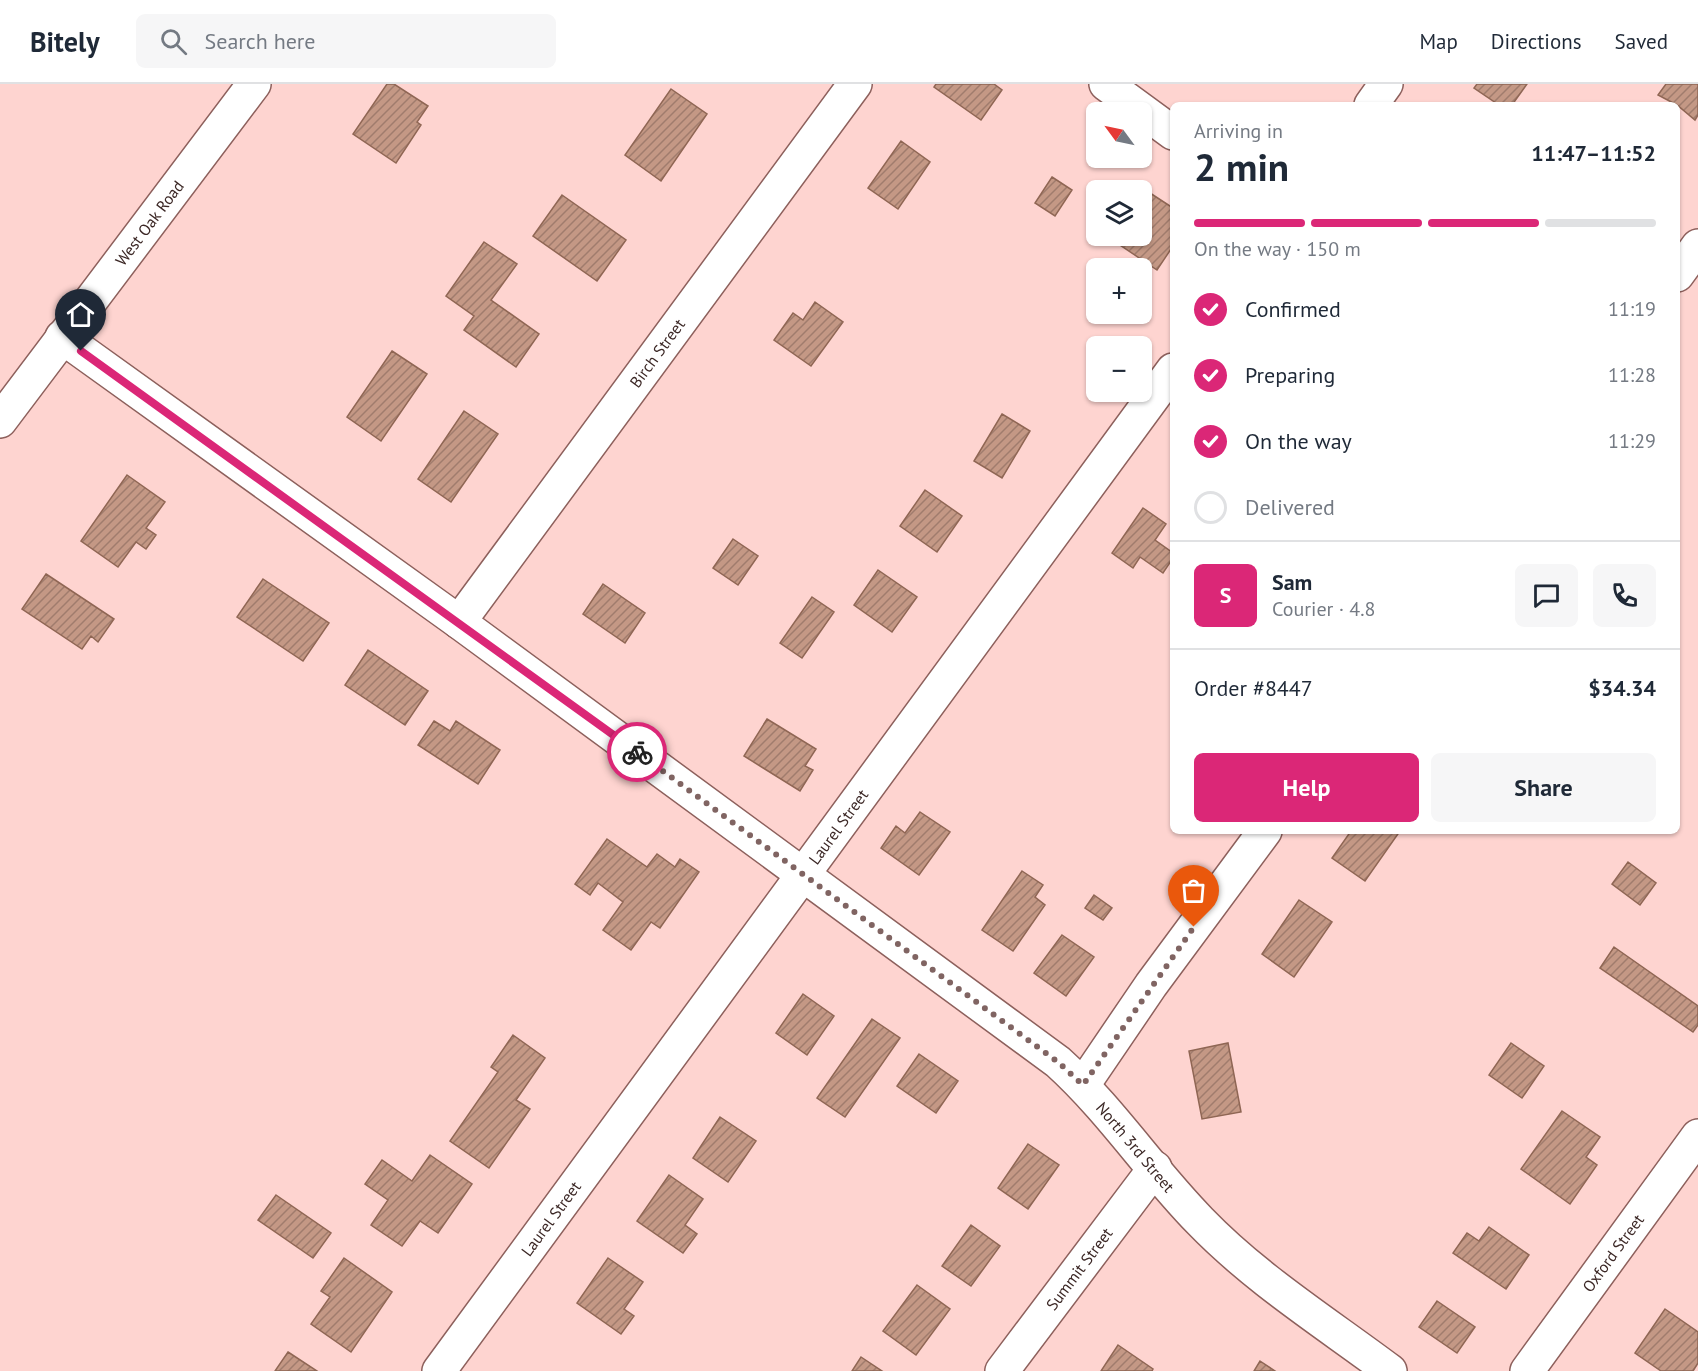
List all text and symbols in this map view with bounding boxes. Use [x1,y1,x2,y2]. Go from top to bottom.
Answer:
search box [136,14,556,68]
text: Bitely [30,23,100,60]
icon: search [157,25,190,58]
text: Search here [205,27,316,55]
text: Map [1419,28,1458,55]
text: Directions [1491,28,1582,55]
text: Saved [1615,28,1668,55]
north arrow [1086,102,1152,168]
map controls [1086,102,1152,402]
text: Arriving in [1194,118,1283,144]
text: 11:47–11:52 [1531,139,1656,167]
text: 2 min [1194,141,1289,192]
street label: West Oak Road [111,176,188,269]
button: layers [1086,180,1152,246]
text: On the way · 150 m [1194,236,1361,262]
button: + [1086,258,1152,324]
pin [55,289,106,351]
icon: check [1194,293,1227,326]
text: Confirmed [1245,295,1341,323]
text: 11:19 [1608,296,1656,322]
icon: home [64,298,97,331]
street label: Birch Street [625,314,689,391]
button: − [1086,336,1152,402]
icon: check [1194,359,1227,392]
text: Preparing [1245,361,1335,389]
text: 11:28 [1608,362,1656,388]
icon: check [1194,425,1227,458]
text: On the way [1245,427,1352,455]
text: 11:29 [1608,428,1656,454]
text: Delivered [1245,493,1335,521]
button: chat [1515,564,1578,627]
button: phone [1593,564,1656,627]
text: Sam [1272,568,1312,596]
text: S [1220,581,1231,609]
text: Courier · 4.8 [1272,596,1375,622]
text: Order #8447 [1194,674,1313,702]
text: $34.34 [1588,674,1656,702]
courier [607,722,667,782]
icon: bike [621,736,654,769]
button: Help [1194,753,1419,822]
button: Share [1431,753,1656,822]
street label: Laurel Street [804,785,873,868]
pin [1168,865,1219,927]
icon: bag [1177,874,1210,907]
street label: North 3rd Street [1092,1098,1179,1197]
street label: Laurel Street [517,1177,585,1260]
street label: Oxford Street [1578,1210,1648,1296]
street label: Summit Street [1042,1223,1117,1314]

